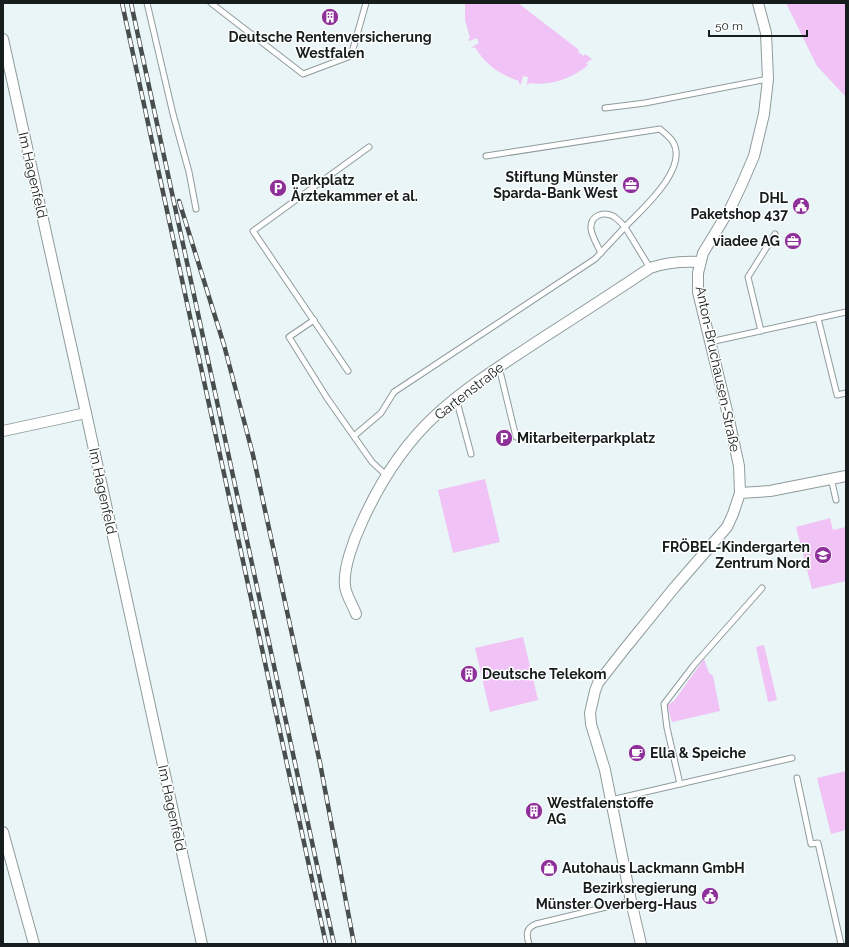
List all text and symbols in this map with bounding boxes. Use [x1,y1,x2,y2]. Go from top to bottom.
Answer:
building icon: Deutsche Rentenversicherung Westfalen [320,7,340,27]
scale bar [709,12,807,38]
text: 50 m [715,19,743,33]
place label: Deutsche Rentenversicherung Westfalen [228,29,432,61]
street label: Im Hagenfeld [15,130,51,220]
place label: Stiftung Münster Sparda-Bank West [493,169,619,201]
place label: Parkplatz Ärztekammer et al. [291,172,418,204]
office icon: Stiftung Münster Sparda-Bank West [621,175,641,195]
parking icon: Parkplatz Ärztekammer et al. [268,178,288,198]
place label: DHL Paketshop 437 [690,190,789,222]
public building icon: DHL Paketshop 437 [791,196,811,216]
office icon: viadee AG [783,231,803,251]
place label: viadee AG [713,233,780,249]
street label: Anton-Bruchausen-Straße [693,284,743,454]
street label: Gartenstraße [431,359,507,423]
parking icon: Mitarbeiterparkplatz [494,428,514,448]
place label: Mitarbeiterparkplatz [517,430,655,446]
street label: Im Hagenfeld [86,446,120,536]
place label: FRÖBEL-Kindergarten Zentrum Nord [662,538,810,571]
school or university icon: FRÖBEL-Kindergarten Zentrum Nord [813,545,833,565]
building icon: Deutsche Telekom [459,664,479,684]
place label: Deutsche Telekom [482,666,606,682]
cafe icon: Ella & Speiche [627,743,647,763]
place label: Ella & Speiche [650,745,747,761]
street label: Im Hagenfeld [155,763,189,853]
place label: Westfalenstoffe AG [547,795,654,827]
building icon: Westfalenstoffe AG [524,801,544,821]
shop icon: Autohaus Lackmann GmbH [539,858,559,878]
place label: Autohaus Lackmann GmbH [562,860,745,876]
place label: Bezirksregierung Münster Overberg-Haus [536,880,697,912]
public building icon: Bezirksregierung Münster Overberg-Haus [700,886,720,906]

